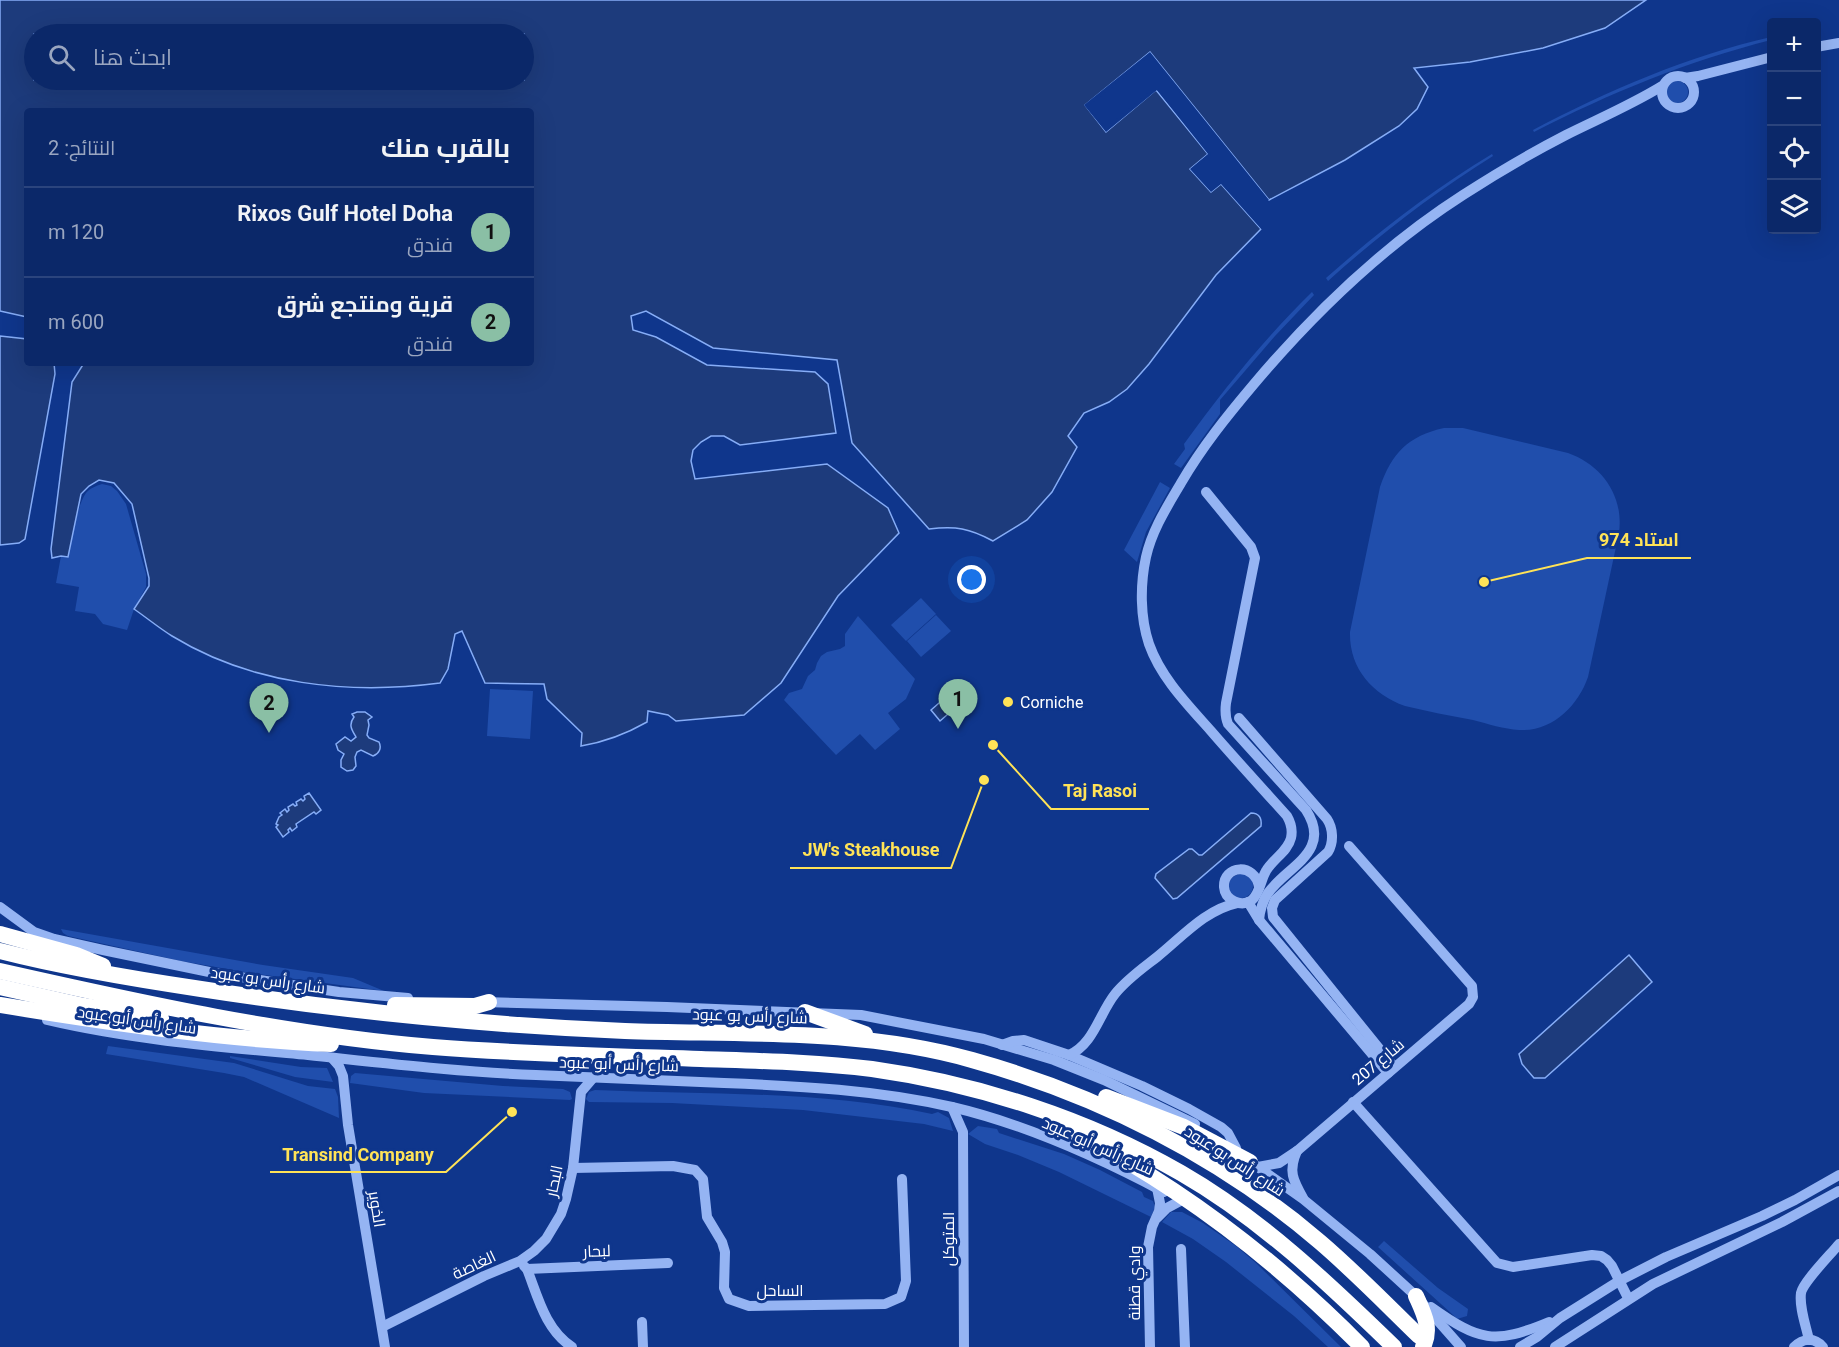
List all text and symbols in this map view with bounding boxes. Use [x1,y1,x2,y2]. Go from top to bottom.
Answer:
map controls [1767,18,1821,234]
button: + [1767,18,1821,72]
search box [24,24,534,90]
icon: search [45,41,78,74]
text: ابحث هنا [93,45,172,70]
button: − [1767,72,1821,126]
button: locate [1767,126,1821,180]
text: بالقرب منك [381,133,510,163]
text: النتائج: 2 [48,136,116,160]
button: layers [1767,180,1821,234]
text: Rixos Gulf Hotel Doha [237,201,453,226]
text: 120 m [48,220,104,244]
text: 1 [485,220,496,244]
text: فندق [407,233,453,257]
text: قرية ومنتجع شرق [277,292,453,317]
text: 600 m [48,310,104,334]
text: 2 [485,310,496,334]
text: فندق [407,332,453,356]
callout: استاد 974 [1587,522,1691,558]
text: استاد 974 [1599,529,1679,550]
your location [957,565,986,594]
pin: 1 [938,680,978,729]
pin: 2 [250,684,288,733]
place label: Corniche [1020,693,1083,712]
marker: Corniche [1001,695,1015,709]
callout: Taj Rasoi [1051,773,1149,809]
text: Taj Rasoi [1063,780,1137,801]
callout: JW's Steakhouse [790,832,951,868]
text: JW's Steakhouse [802,839,940,860]
street label: شارع رأس بو عبود [209,963,326,999]
street label: شارع رأس أبو عبود [76,1002,198,1040]
street label: شارع رأس بو عبود [692,1004,808,1030]
street label: شارع 207 [1348,1035,1409,1091]
street label: شارع رأس أبو عبود [559,1052,679,1078]
street label: شارع رأس أبو عبود [1039,1113,1157,1181]
street label: شارع رأس بو عبود [1180,1122,1289,1202]
callout: Transind Company [270,1136,446,1172]
text: Transind Company [282,1144,435,1165]
street label: البحار [541,1163,567,1200]
street label: الخوير [365,1188,389,1229]
street label: المتوكل [939,1212,959,1266]
street label: لبحار [582,1241,611,1261]
street label: وادي قطنة [1125,1246,1148,1320]
street label: الغاصة [449,1247,499,1283]
street label: الساحل [756,1281,804,1301]

